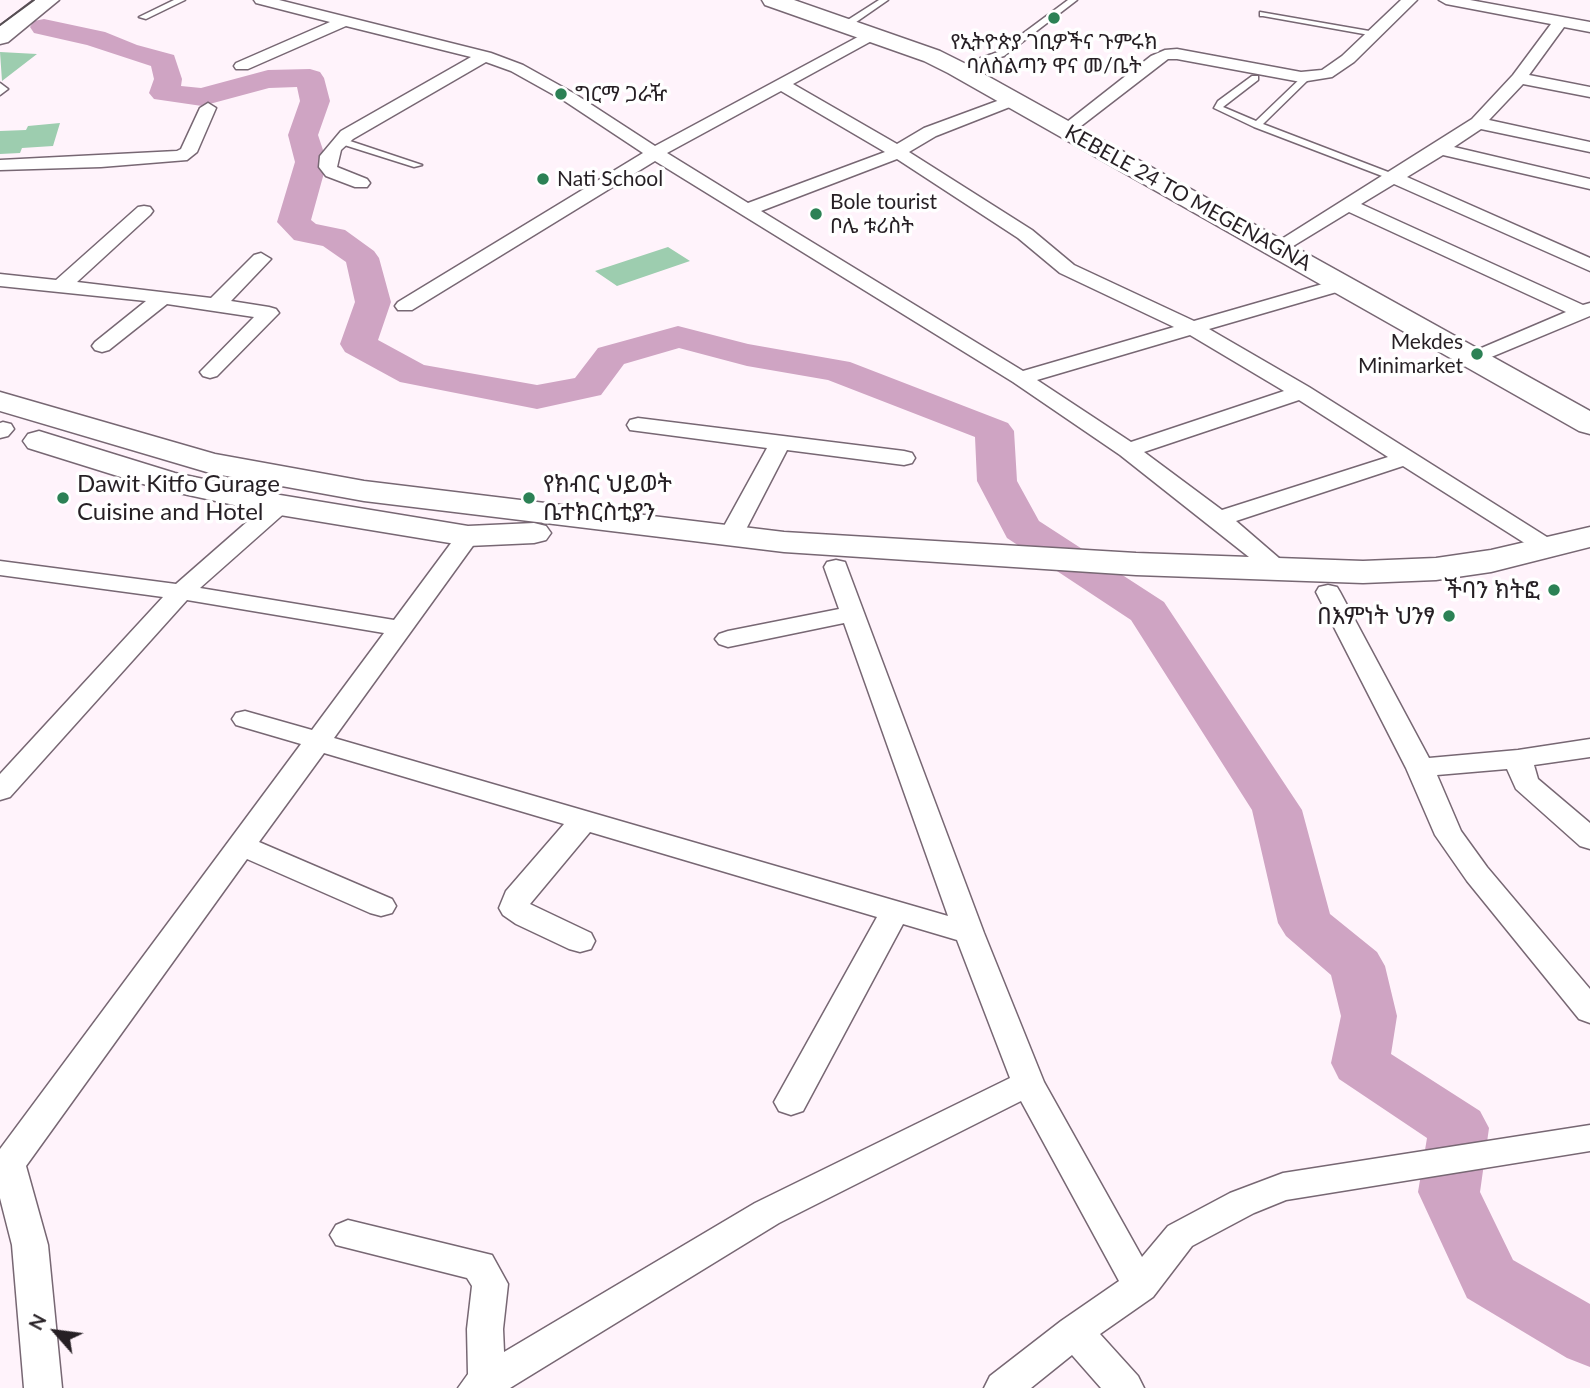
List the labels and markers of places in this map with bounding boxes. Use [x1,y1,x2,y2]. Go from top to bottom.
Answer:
marker: የኢትዮጵያ ገቢዎችና ጉምሩክ ባለስልጣን ዋና መ/ቤት [1046,10,1062,26]
place label: የኢትዮጵያ ገቢዎችና ጉምሩክ ባለስልጣን ዋና መ/ቤት [950,29,1158,79]
place label: ግርማ ጋራዥ [575,81,667,107]
marker: ግርማ ጋራዥ [553,86,569,102]
place label: Nati School [557,166,663,192]
marker: Nati School [535,171,551,187]
place label: Bole tourist ቦሌ ቱሪስት [830,189,937,239]
marker: Bole tourist ቦሌ ቱሪስት [808,206,824,222]
place label: Mekdes Minimarket [1358,329,1463,379]
marker: Mekdes Minimarket [1469,346,1485,362]
place label: Dawit Kitfo Gurage Cuisine and Hotel [77,470,280,526]
place label: የክብር ህይወት ቤተክርስቲያን [543,470,672,526]
marker: Dawit Kitfo Gurage Cuisine and Hotel [55,490,71,506]
marker: የክብር ህይወት ቤተክርስቲያን [521,490,537,506]
place label: ችባን ክትፎ [1444,576,1540,604]
marker: ችባን ክትፎ [1546,582,1562,598]
place label: በእምነት ህንፃ [1317,602,1435,630]
marker: በእምነት ህንፃ [1441,608,1457,624]

